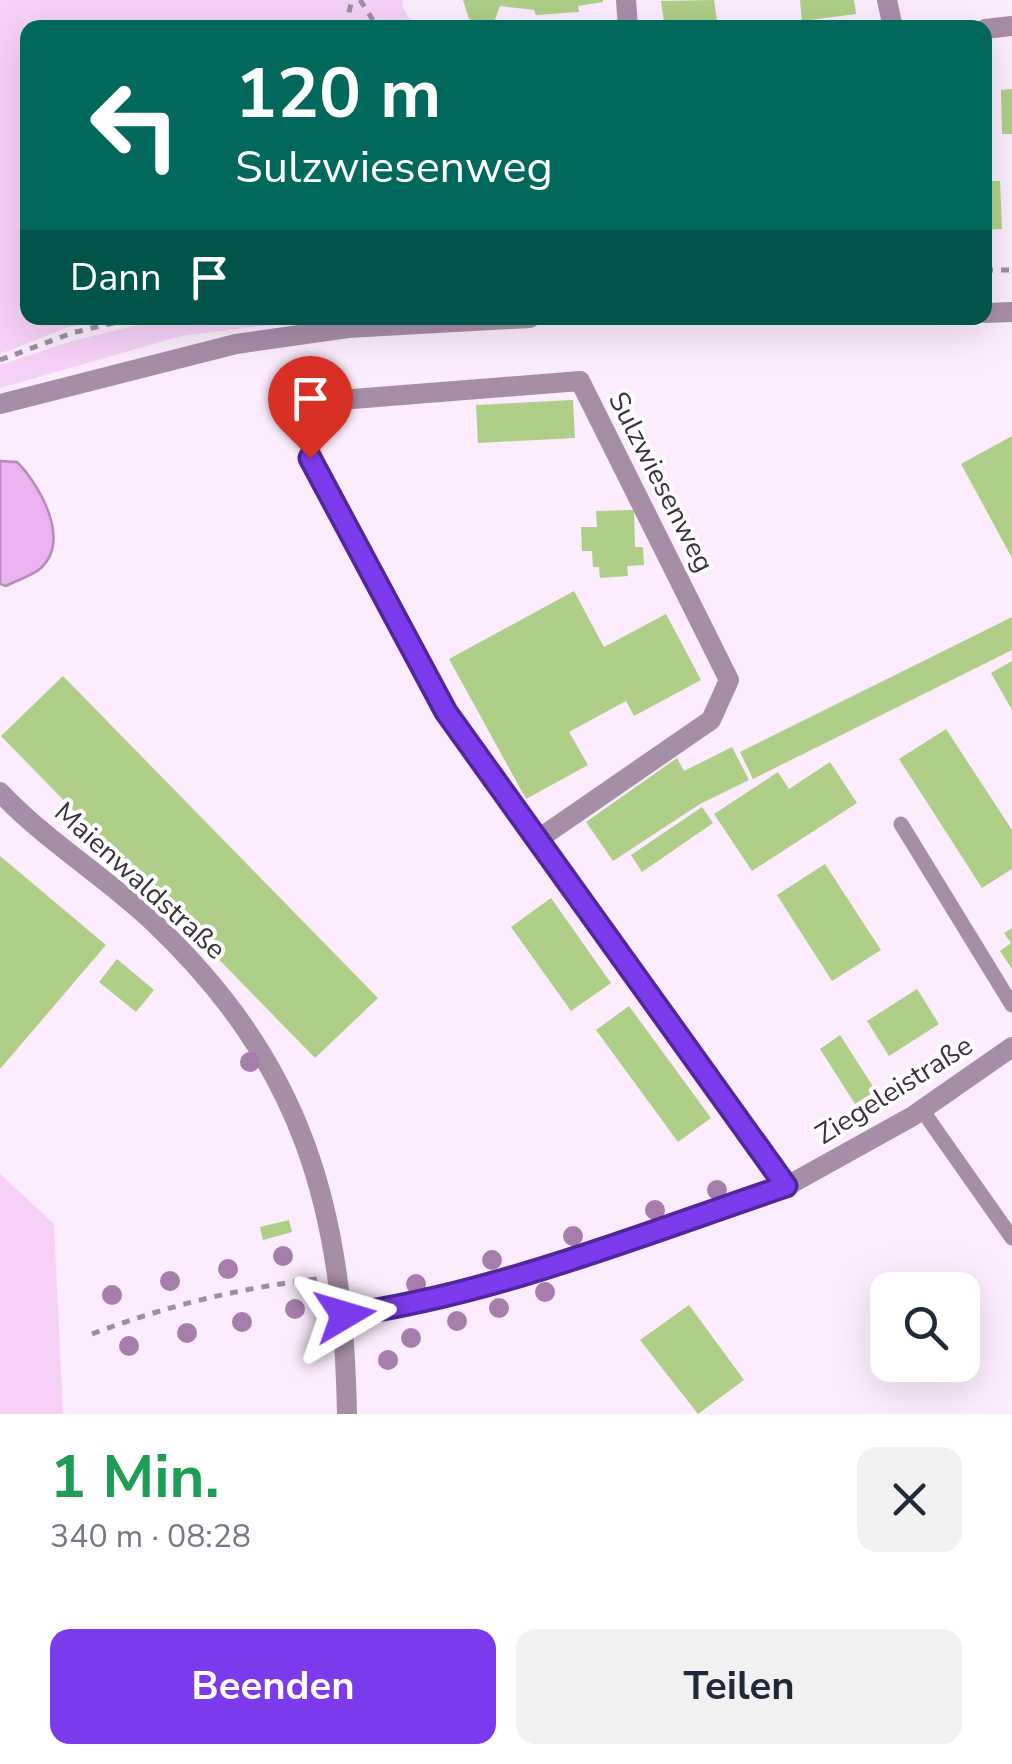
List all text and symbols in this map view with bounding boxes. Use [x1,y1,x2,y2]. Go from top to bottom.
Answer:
text: 120 m [235,46,441,142]
icon: left [70,60,200,190]
text: Sulzwiesenweg [235,137,553,198]
icon: arrive [182,250,237,305]
text: Dann [70,252,162,303]
pin [268,356,353,459]
icon: arrive [283,371,338,426]
street label: Sulzwiesenweg [599,385,723,579]
street label: Maienwaldstraße [46,794,234,968]
street label: Ziegeleistraße [808,1027,980,1153]
position arrow [293,1263,397,1367]
map controls [870,1272,980,1382]
button: search [870,1272,980,1382]
text: 1 Min. [50,1436,220,1518]
button: close [857,1447,962,1552]
text: 340 m · 08:28 [50,1515,251,1558]
button: Beenden [50,1629,496,1744]
button: Teilen [516,1629,962,1744]

